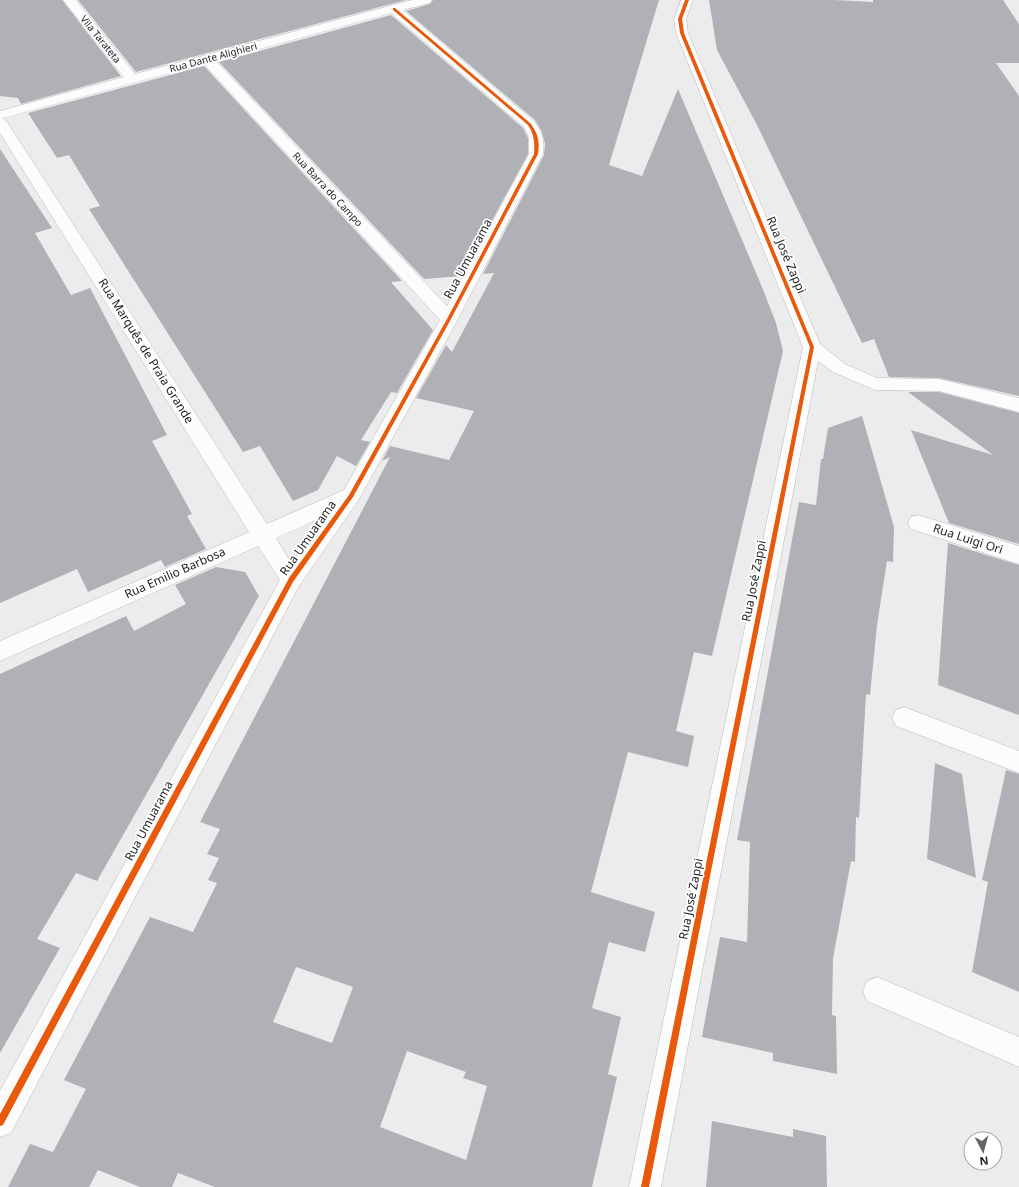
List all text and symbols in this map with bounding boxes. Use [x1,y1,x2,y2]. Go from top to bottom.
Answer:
street label: Vila Tarateta [77,12,125,66]
street label: Rua Dante Alighieri [168,39,258,75]
street label: Rua Barra do Campo [290,149,366,229]
street label: Rua José Zappi [763,214,810,296]
street label: Rua Umuarama [439,216,496,302]
street label: Rua Marquês de Praia Grande [95,275,198,427]
street label: Rua Umuarama [275,497,340,579]
street label: Rua Luigi Ori [931,519,1005,558]
street label: Rua José Zappi [737,539,770,623]
street label: Rua Emilio Barbosa [122,543,228,602]
street label: Rua Umuarama [120,778,177,864]
street label: Rua José Zappi [674,857,707,941]
north arrow [963,1131,1003,1171]
text: N [979,1154,989,1169]

